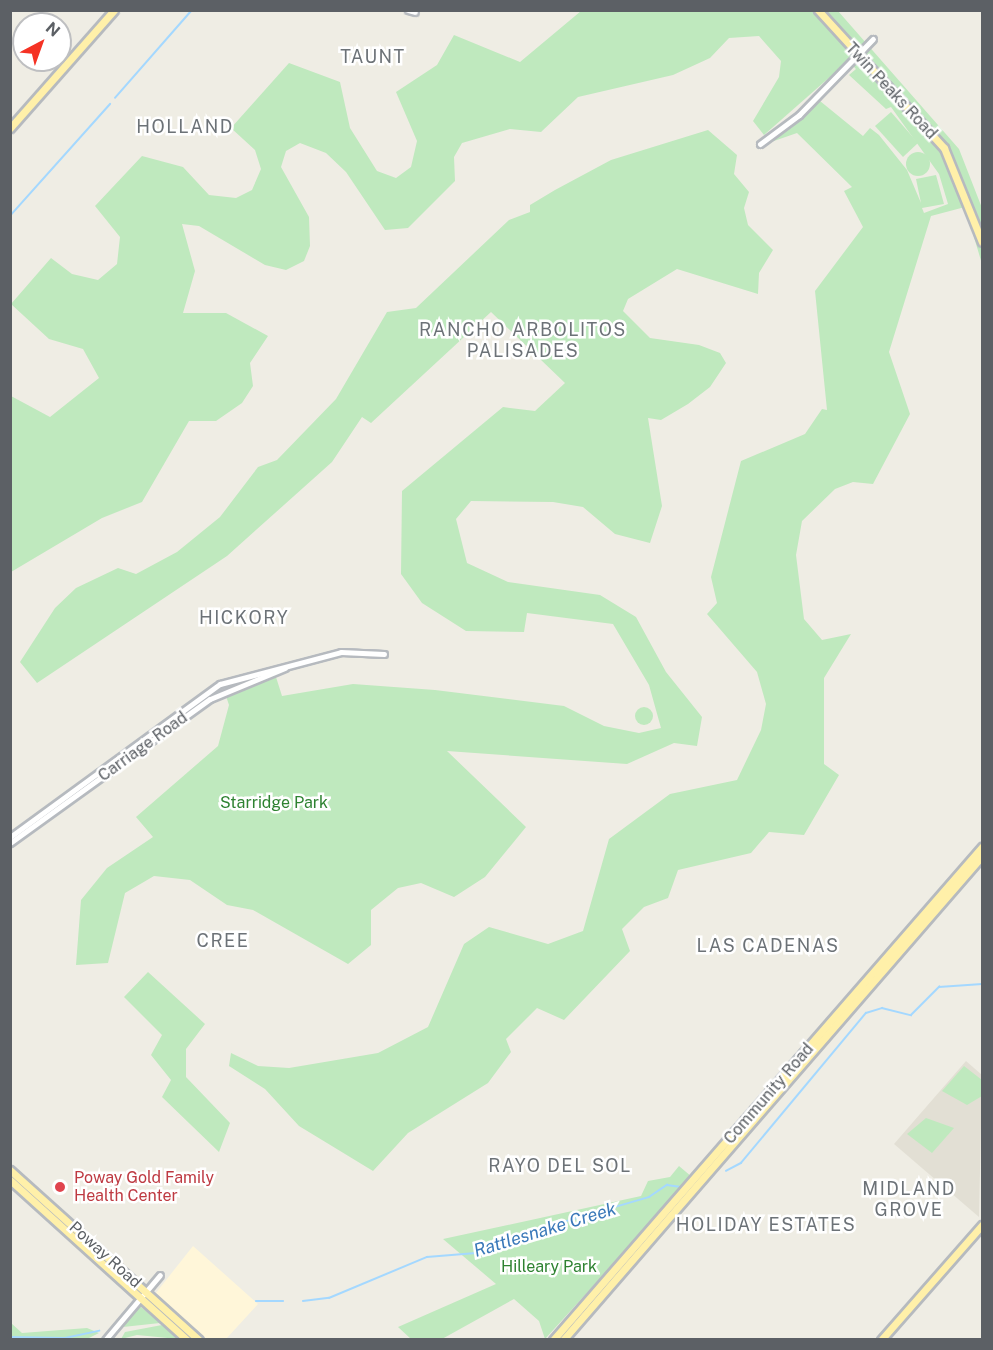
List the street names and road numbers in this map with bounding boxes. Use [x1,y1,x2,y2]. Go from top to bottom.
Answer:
street label: Twin Peaks Road [841,39,941,143]
street label: Carriage Road [95,708,191,786]
street label: Community Road [720,1040,818,1148]
street label: Poway Road [65,1218,145,1292]

